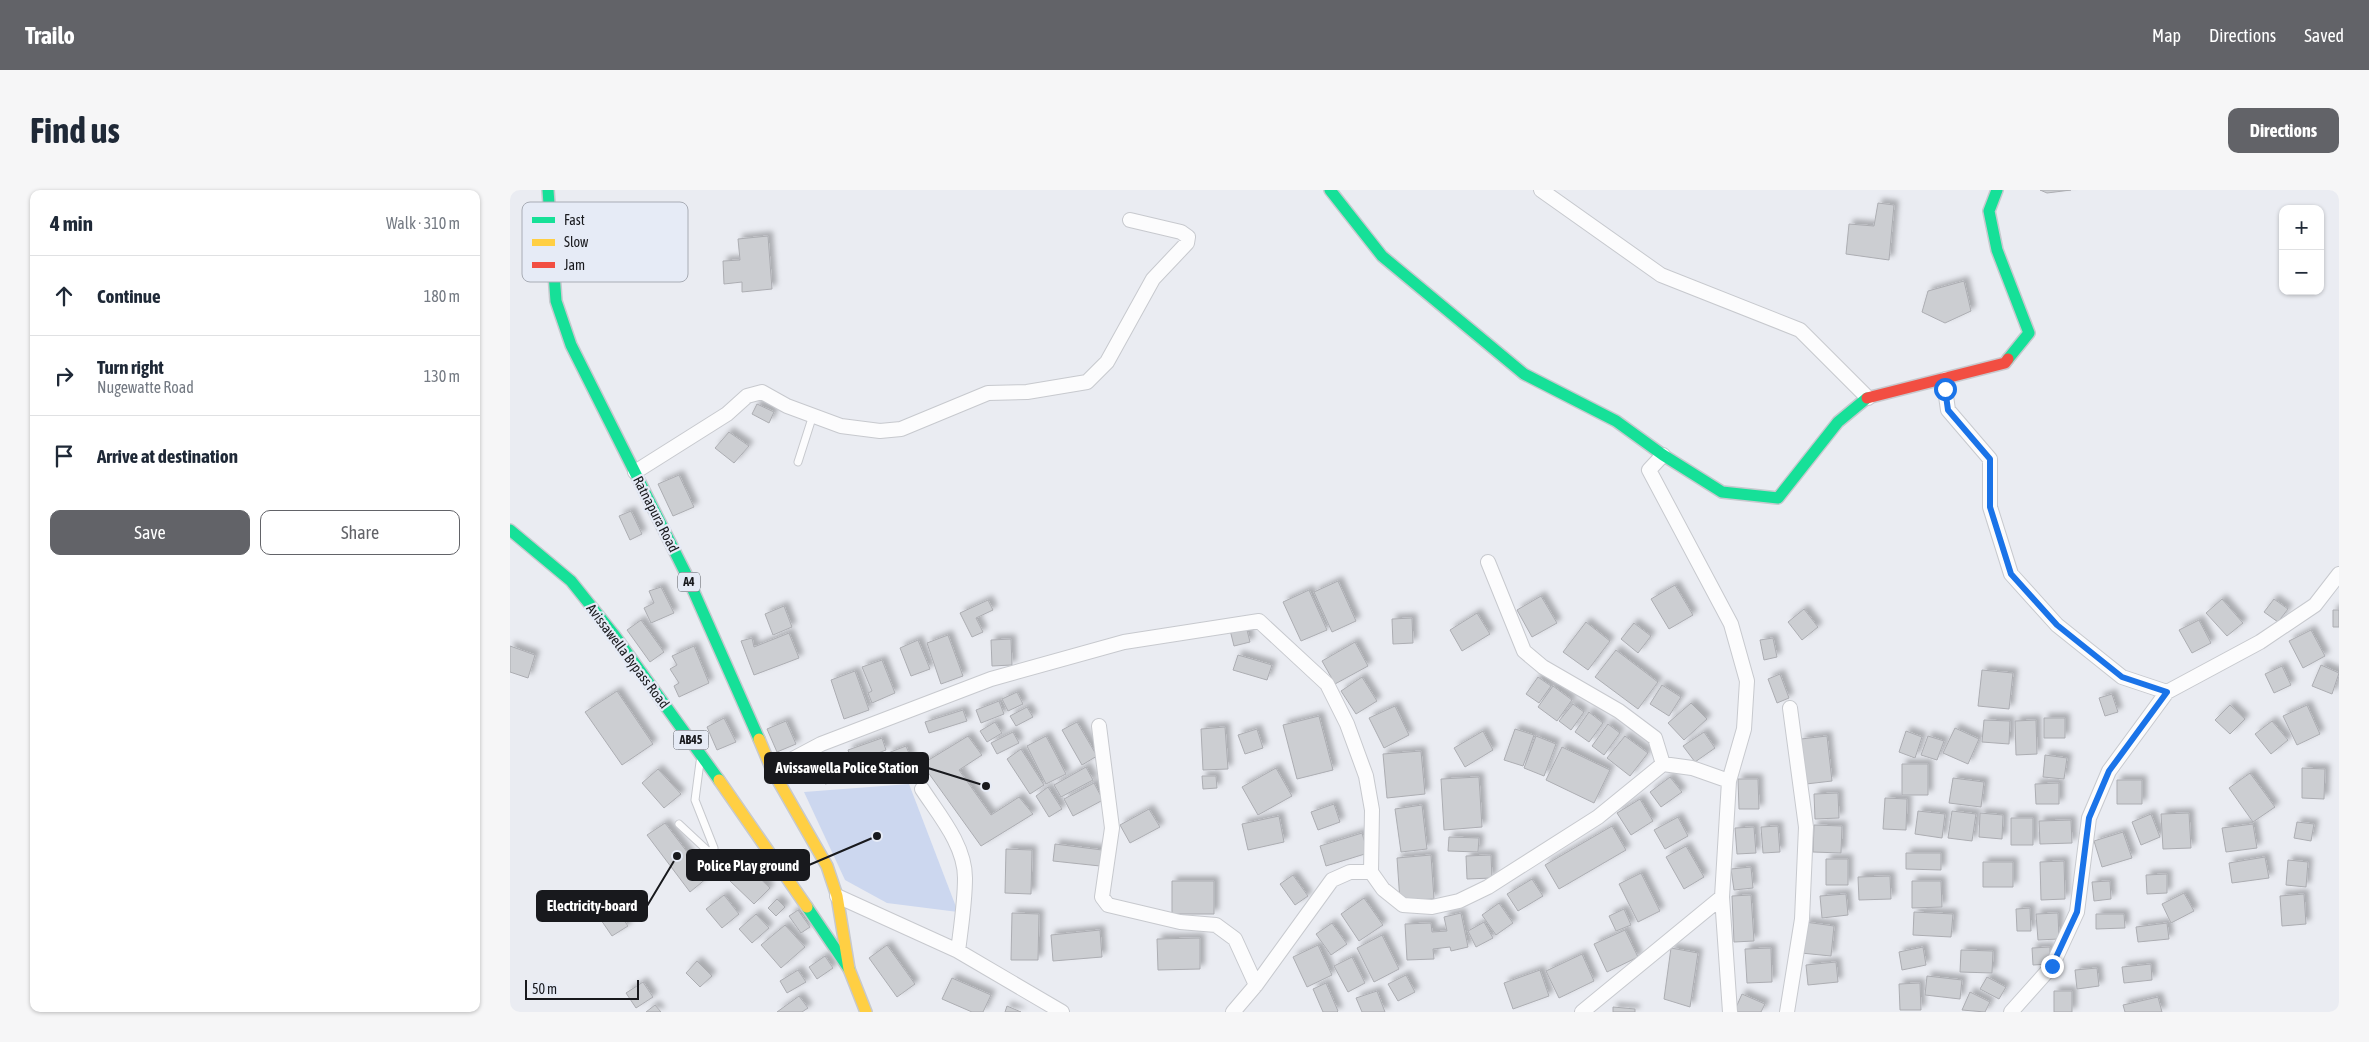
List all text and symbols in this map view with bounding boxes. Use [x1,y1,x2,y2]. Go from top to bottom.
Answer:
text: Trailo [25,22,75,49]
text: Map [2152,25,2181,46]
text: Directions [2209,25,2276,46]
text: Saved [2304,25,2344,46]
button: Directions [2228,108,2339,153]
text: Find us [30,110,120,150]
legend [522,202,688,282]
map controls [2279,205,2324,295]
button: + [2279,205,2324,250]
text: 4 min [50,211,93,235]
text: Fast [564,212,585,228]
text: Walk · 310 m [386,214,460,232]
text: Slow [564,234,589,250]
button: − [2279,250,2324,295]
text: Jam [564,257,585,273]
icon: ahead [50,282,78,310]
text: Continue [97,285,161,307]
text: 180 m [424,287,460,305]
text: Turn right [97,356,164,378]
icon: right [50,362,78,390]
text: 130 m [424,367,460,385]
text: Nugewatte Road [97,378,194,396]
route start [1934,378,1957,401]
icon: arrive [50,442,78,470]
text: Arrive at destination [97,445,238,467]
street label: Ratnapura Road [630,473,682,555]
button: Save [50,510,250,555]
button: Share [260,510,460,555]
road number: A4 [678,572,700,592]
street label: Avissawella Bypass Road [583,601,673,711]
road number: AB45 [674,730,708,750]
callout: Avissawella Police Station [765,753,928,783]
text: Avissawella Police Station [775,759,918,776]
callout: Police Play ground [687,850,809,880]
text: Police Play ground [697,857,799,874]
callout: Electricity-board [537,891,647,921]
text: Electricity-board [547,897,637,914]
route end [2041,955,2064,978]
scale bar [525,977,639,1000]
text: 50 m [532,981,557,997]

